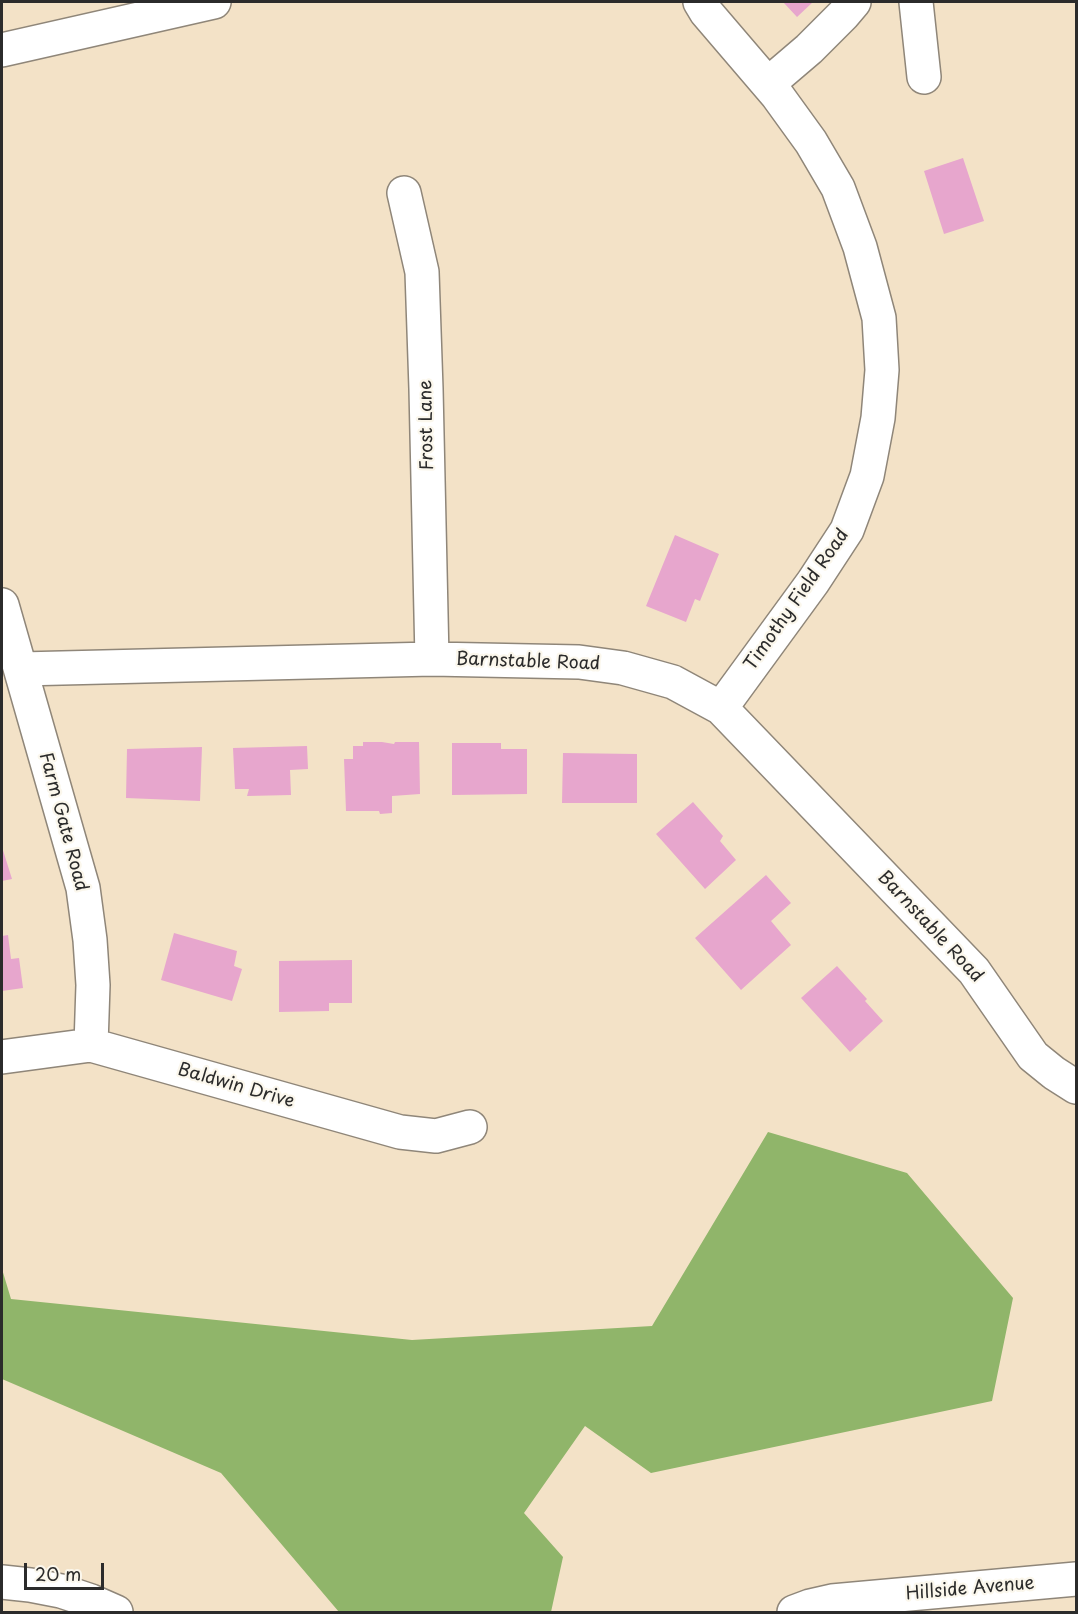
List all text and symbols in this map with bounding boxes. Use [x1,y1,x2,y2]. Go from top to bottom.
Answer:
street label: Frost Lane [415,379,439,471]
street label: Timothy Field Road [740,525,854,675]
street label: Barnstable Road [455,649,601,675]
street label: Farm Gate Road [34,750,92,894]
street label: Barnstable Road [873,867,987,987]
street label: Baldwin Drive [175,1059,297,1113]
scale bar [27,1551,106,1589]
text: 20 m [35,1560,81,1587]
street label: Hillside Avenue [905,1573,1035,1605]

